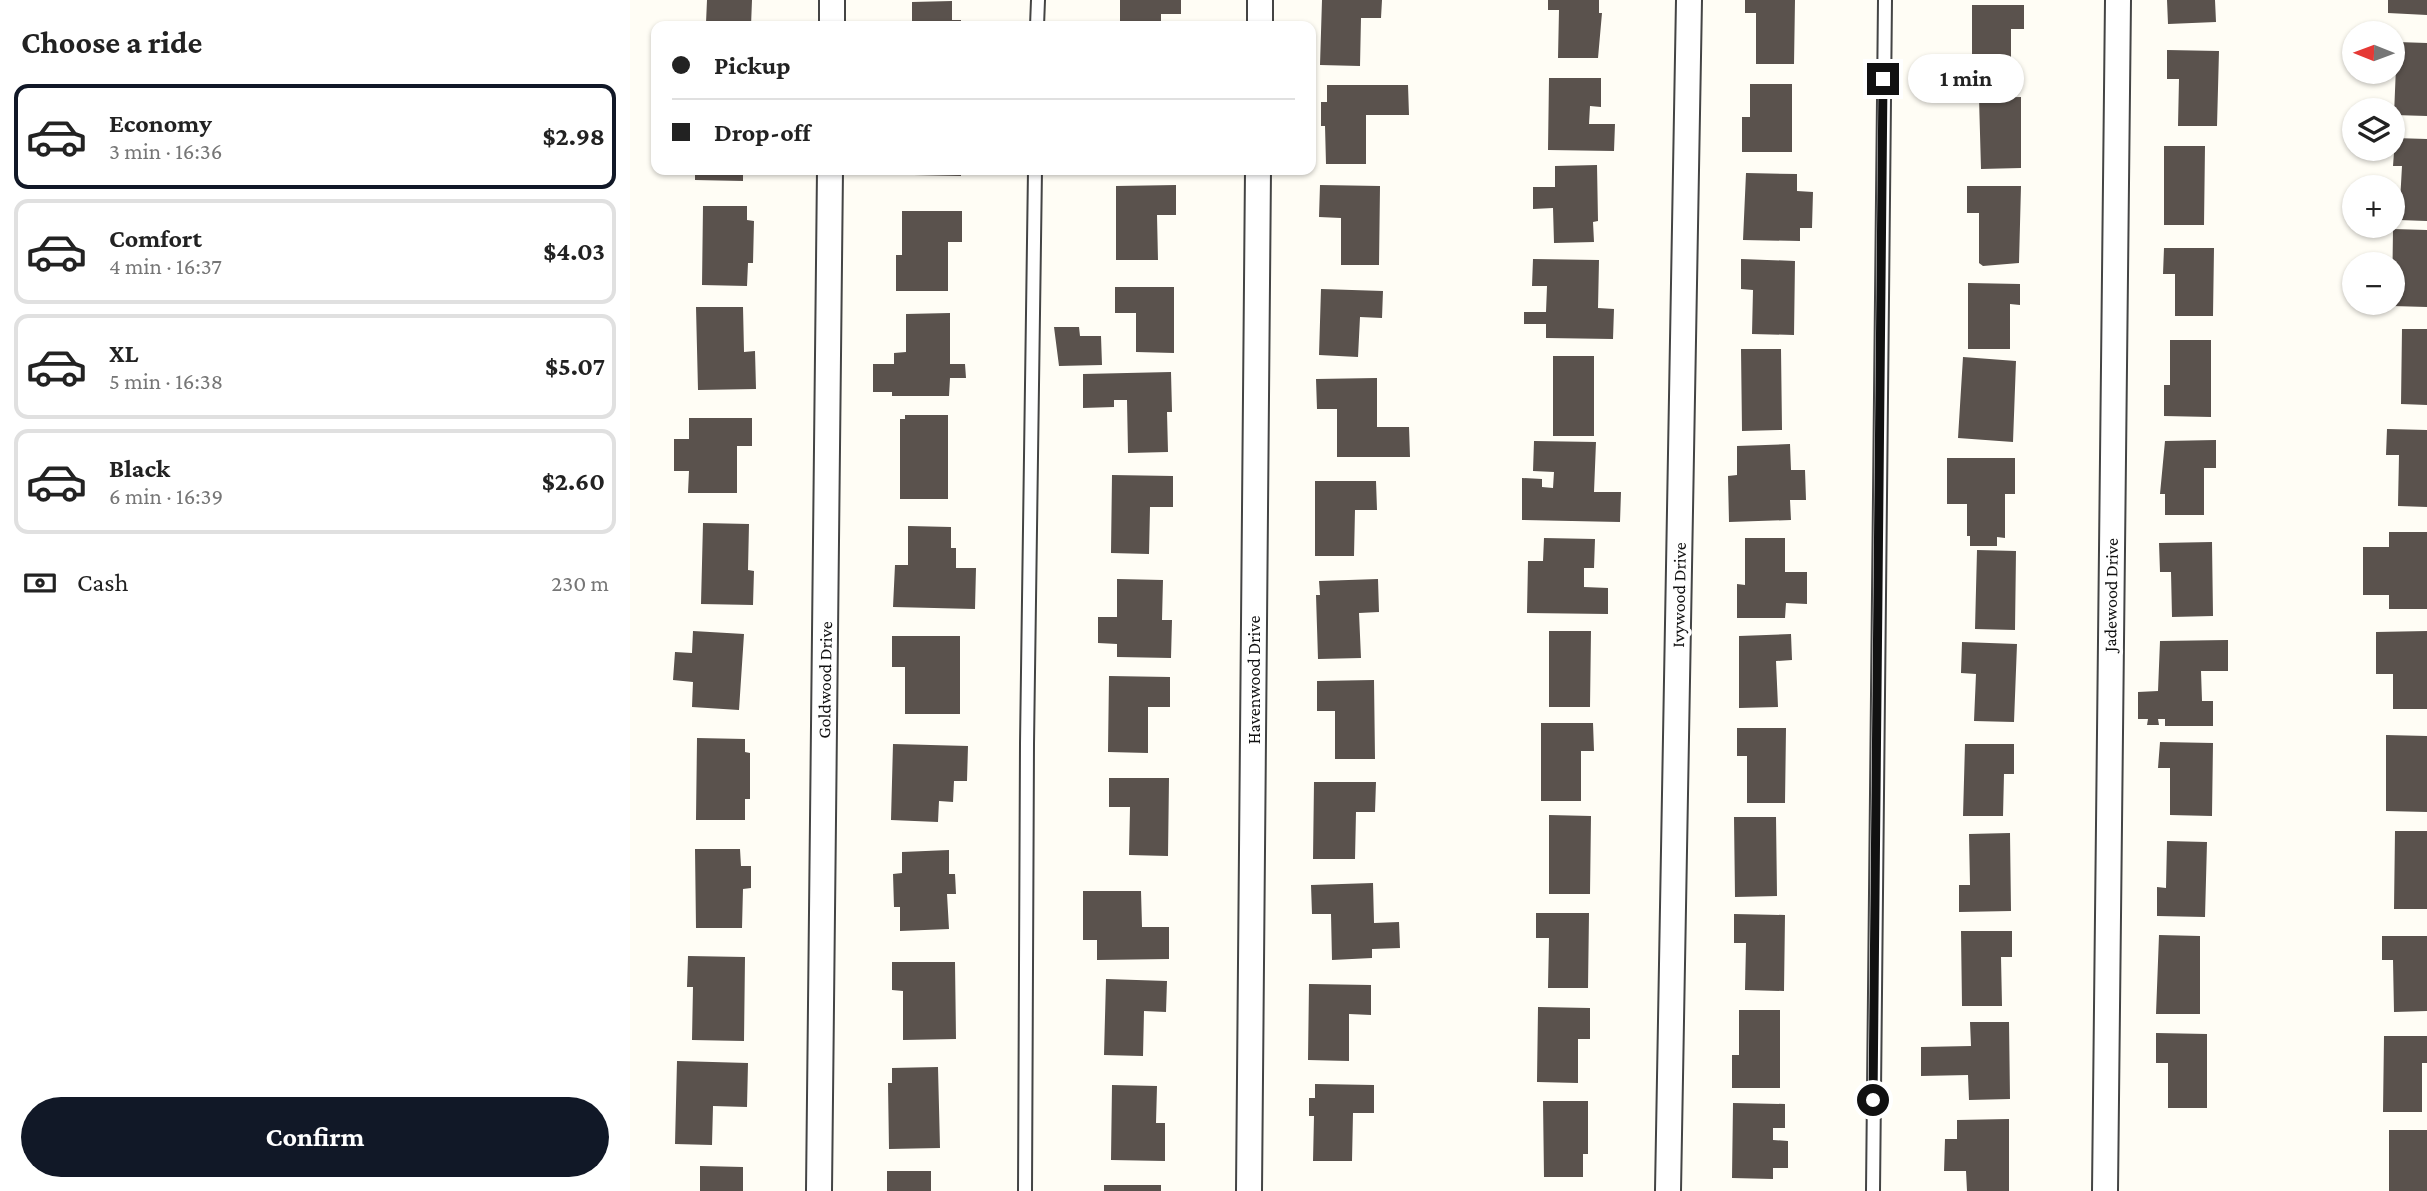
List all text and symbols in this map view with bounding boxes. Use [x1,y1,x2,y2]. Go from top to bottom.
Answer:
north arrow [2342,21,2404,84]
map controls [2342,21,2405,315]
text: Choose a ride [21,24,202,60]
text: Pickup [714,51,791,80]
callout: 1 min [1908,55,2023,104]
route end [1867,63,1899,95]
text: 1 min [1940,65,1992,91]
button: layers [2342,98,2405,161]
icon: car [25,105,88,168]
text: Economy [109,109,212,138]
text: Drop-off [714,118,811,147]
text: $2.98 [542,122,605,151]
text: 3 min · 16:36 [109,138,222,164]
button: + [2342,175,2405,238]
icon: car [25,220,88,283]
text: Comfort [109,224,202,253]
text: $4.03 [543,237,605,266]
button: − [2342,252,2405,315]
text: 4 min · 16:37 [109,253,222,279]
icon: car [25,335,88,398]
text: XL [109,339,138,368]
text: $5.07 [545,352,605,381]
text: 5 min · 16:38 [109,368,223,394]
icon: car [25,450,88,513]
text: Black [109,454,170,483]
text: $2.60 [542,467,605,496]
text: 6 min · 16:39 [109,483,223,509]
street label: Jadewood Drive [2100,538,2122,654]
street label: Ivywood Drive [1668,542,1690,648]
icon: cash [21,564,59,602]
text: Cash [77,568,128,597]
text: 230 m [551,570,609,596]
street label: Havenwood Drive [1244,616,1264,744]
street label: Goldwood Drive [814,621,836,739]
route start [1857,1084,1889,1116]
button: Confirm [21,1097,609,1177]

